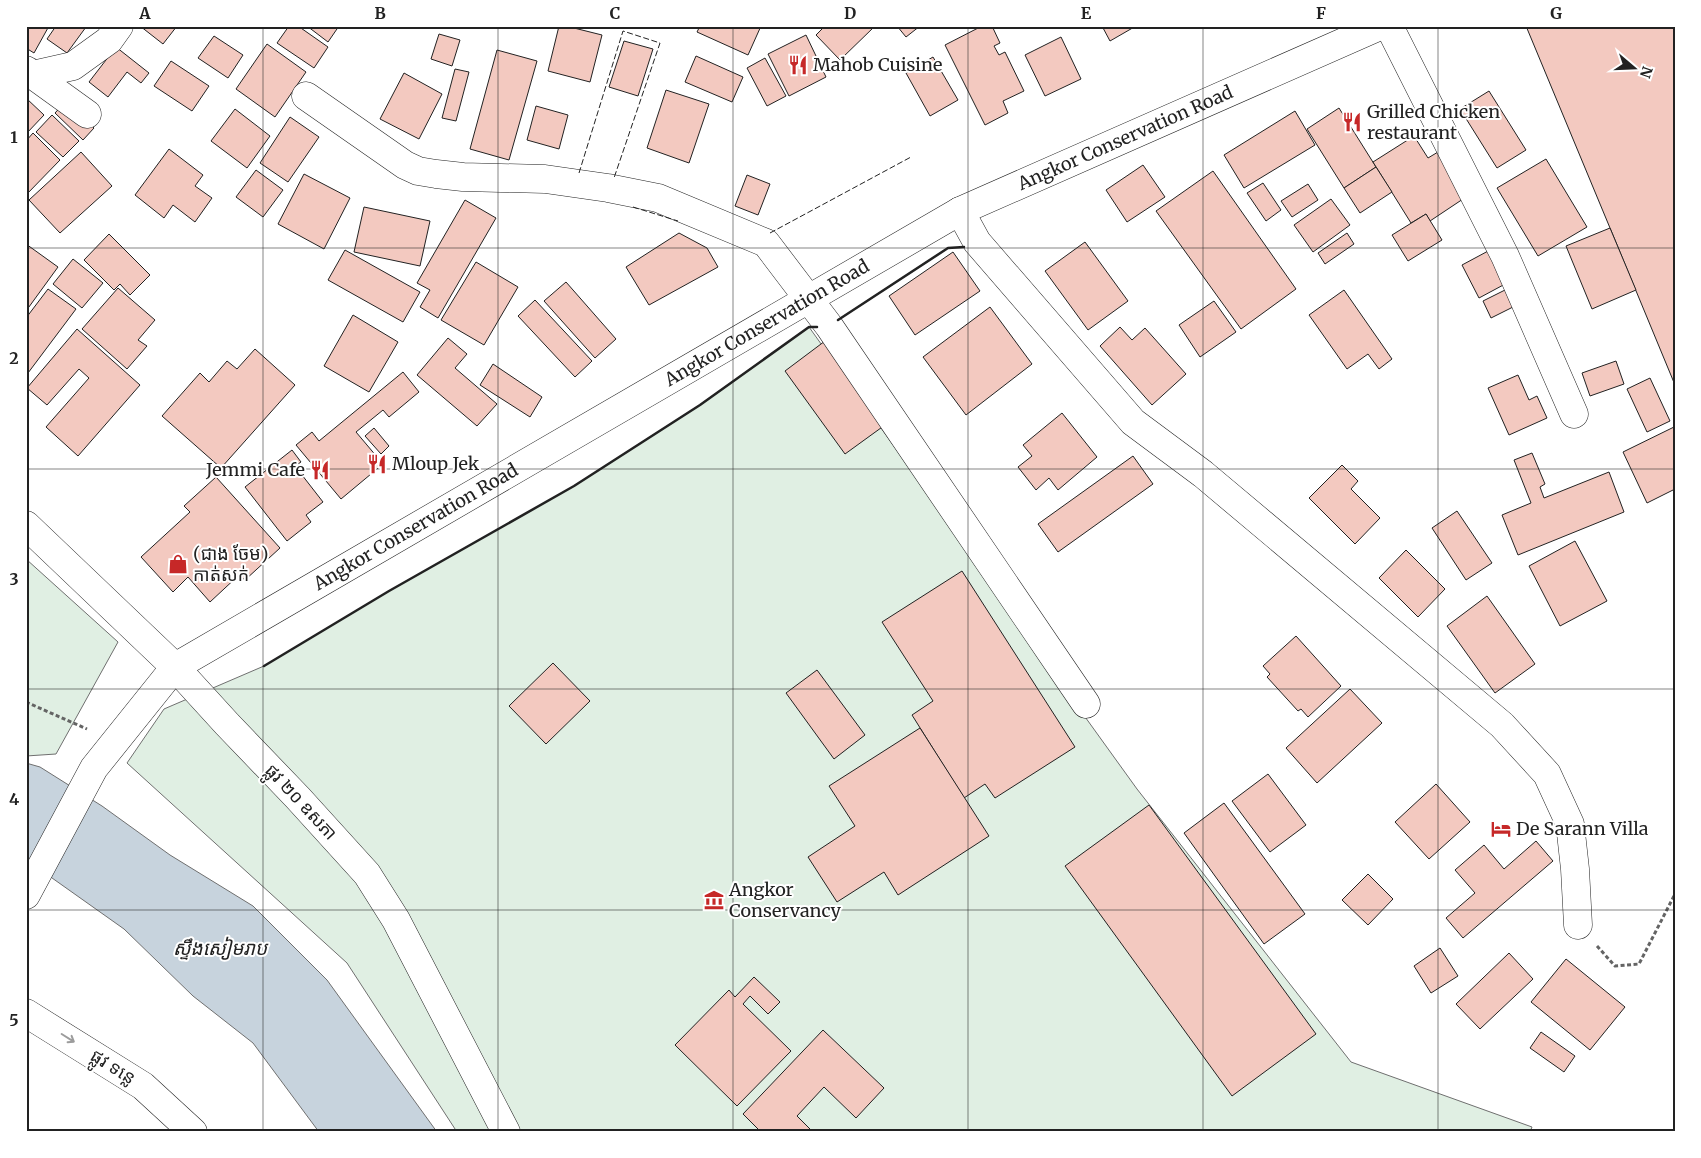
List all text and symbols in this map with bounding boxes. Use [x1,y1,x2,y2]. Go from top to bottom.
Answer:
text: A [138,3,151,23]
text: B [374,3,386,23]
text: C [610,3,620,23]
text: D [844,3,856,23]
text: E [1081,3,1092,23]
text: F [1316,3,1326,23]
text: G [1550,3,1562,23]
north arrow [1608,42,1658,92]
place label: Mahob Cuisine [813,53,942,76]
restaurant icon: Mahob Cuisine [787,54,809,76]
text: N [1636,64,1657,80]
street label: Angkor Conservation Road [1013,80,1236,196]
place label: Grilled Chicken restaurant [1367,100,1500,144]
restaurant icon: Grilled Chicken restaurant [1341,111,1363,133]
text: 1 [10,127,18,147]
street label: Angkor Conservation Road [659,254,873,392]
text: 2 [9,348,19,368]
place label: Mloup Jek [392,452,480,475]
restaurant icon: Mloup Jek [366,453,388,475]
place label: Jemmi Cafe [205,458,305,481]
street label: Angkor Conservation Road [308,458,522,596]
restaurant icon: Jemmi Cafe [309,459,331,481]
place label: (ជាង ចែម) កាត់សក់ [193,542,268,586]
shop icon: (ជាង ចែម) កាត់សក់ [167,553,189,575]
text: 3 [9,569,19,589]
street label: ផ្លូវ ២០ ឧសភា [256,759,342,848]
text: 4 [9,789,19,809]
place label: De Sarann Villa [1516,817,1649,840]
hotel icon: De Sarann Villa [1490,818,1512,840]
place label: Angkor Conservancy [728,878,842,922]
museum icon: Angkor Conservancy [703,889,725,911]
water label: ស្ទឹងសៀមរាប [173,936,269,960]
text: 5 [9,1010,19,1030]
one-way arrow [60,1034,74,1044]
street label: ផ្លូវ ទន្លេ [84,1044,140,1094]

